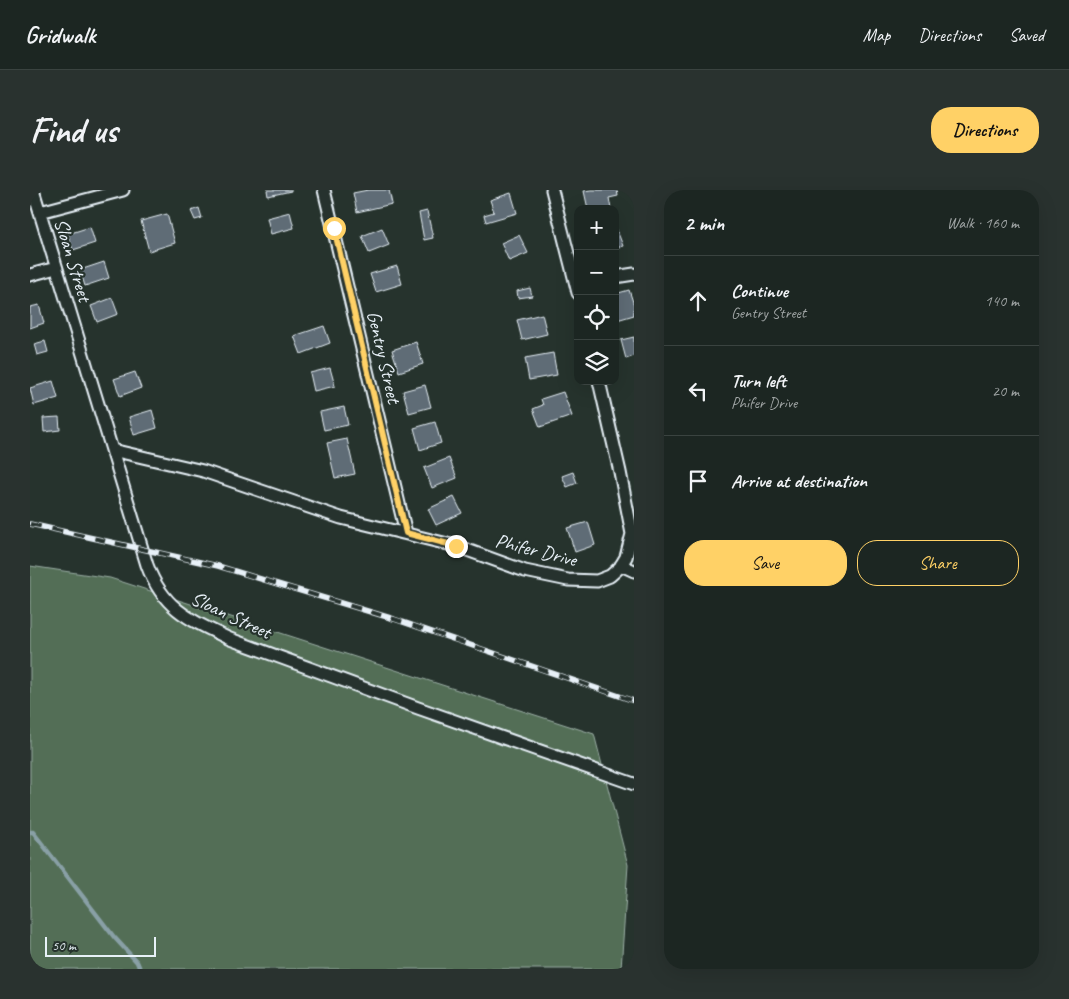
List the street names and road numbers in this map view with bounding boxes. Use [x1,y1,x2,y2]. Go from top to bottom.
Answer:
street label: Sloan Street [49,215,98,307]
street label: Gentry Street [361,308,407,408]
street label: Phifer Drive [493,528,581,572]
street label: Sloan Street [187,586,277,645]

